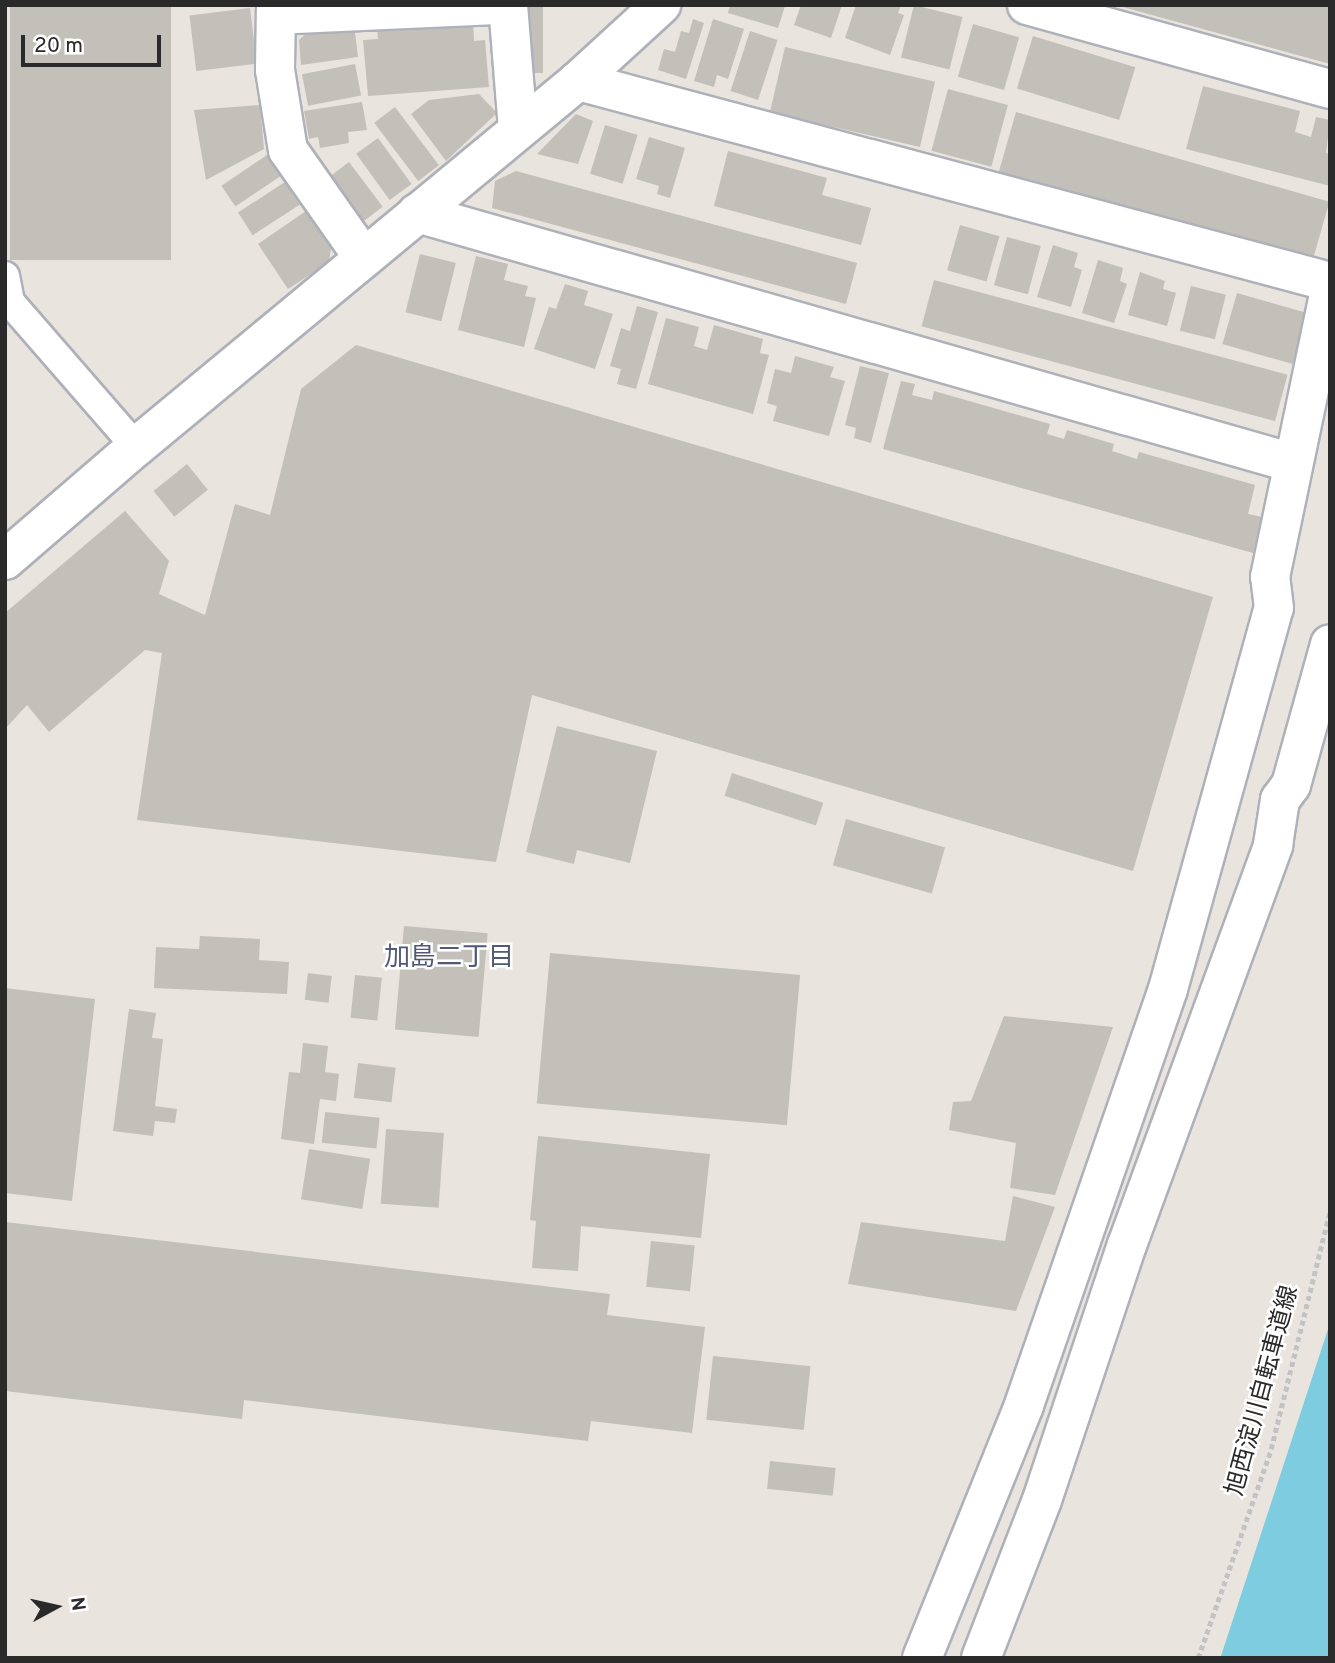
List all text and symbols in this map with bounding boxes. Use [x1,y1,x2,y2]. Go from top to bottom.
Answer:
scale bar [24,21,164,65]
text: 20 m [34,33,83,60]
district label: 加島二丁目 [384,943,514,975]
street label: 旭西淀川自転車道線 [1222,1283,1306,1499]
north arrow [21,1572,91,1642]
text: N [64,1596,90,1613]

